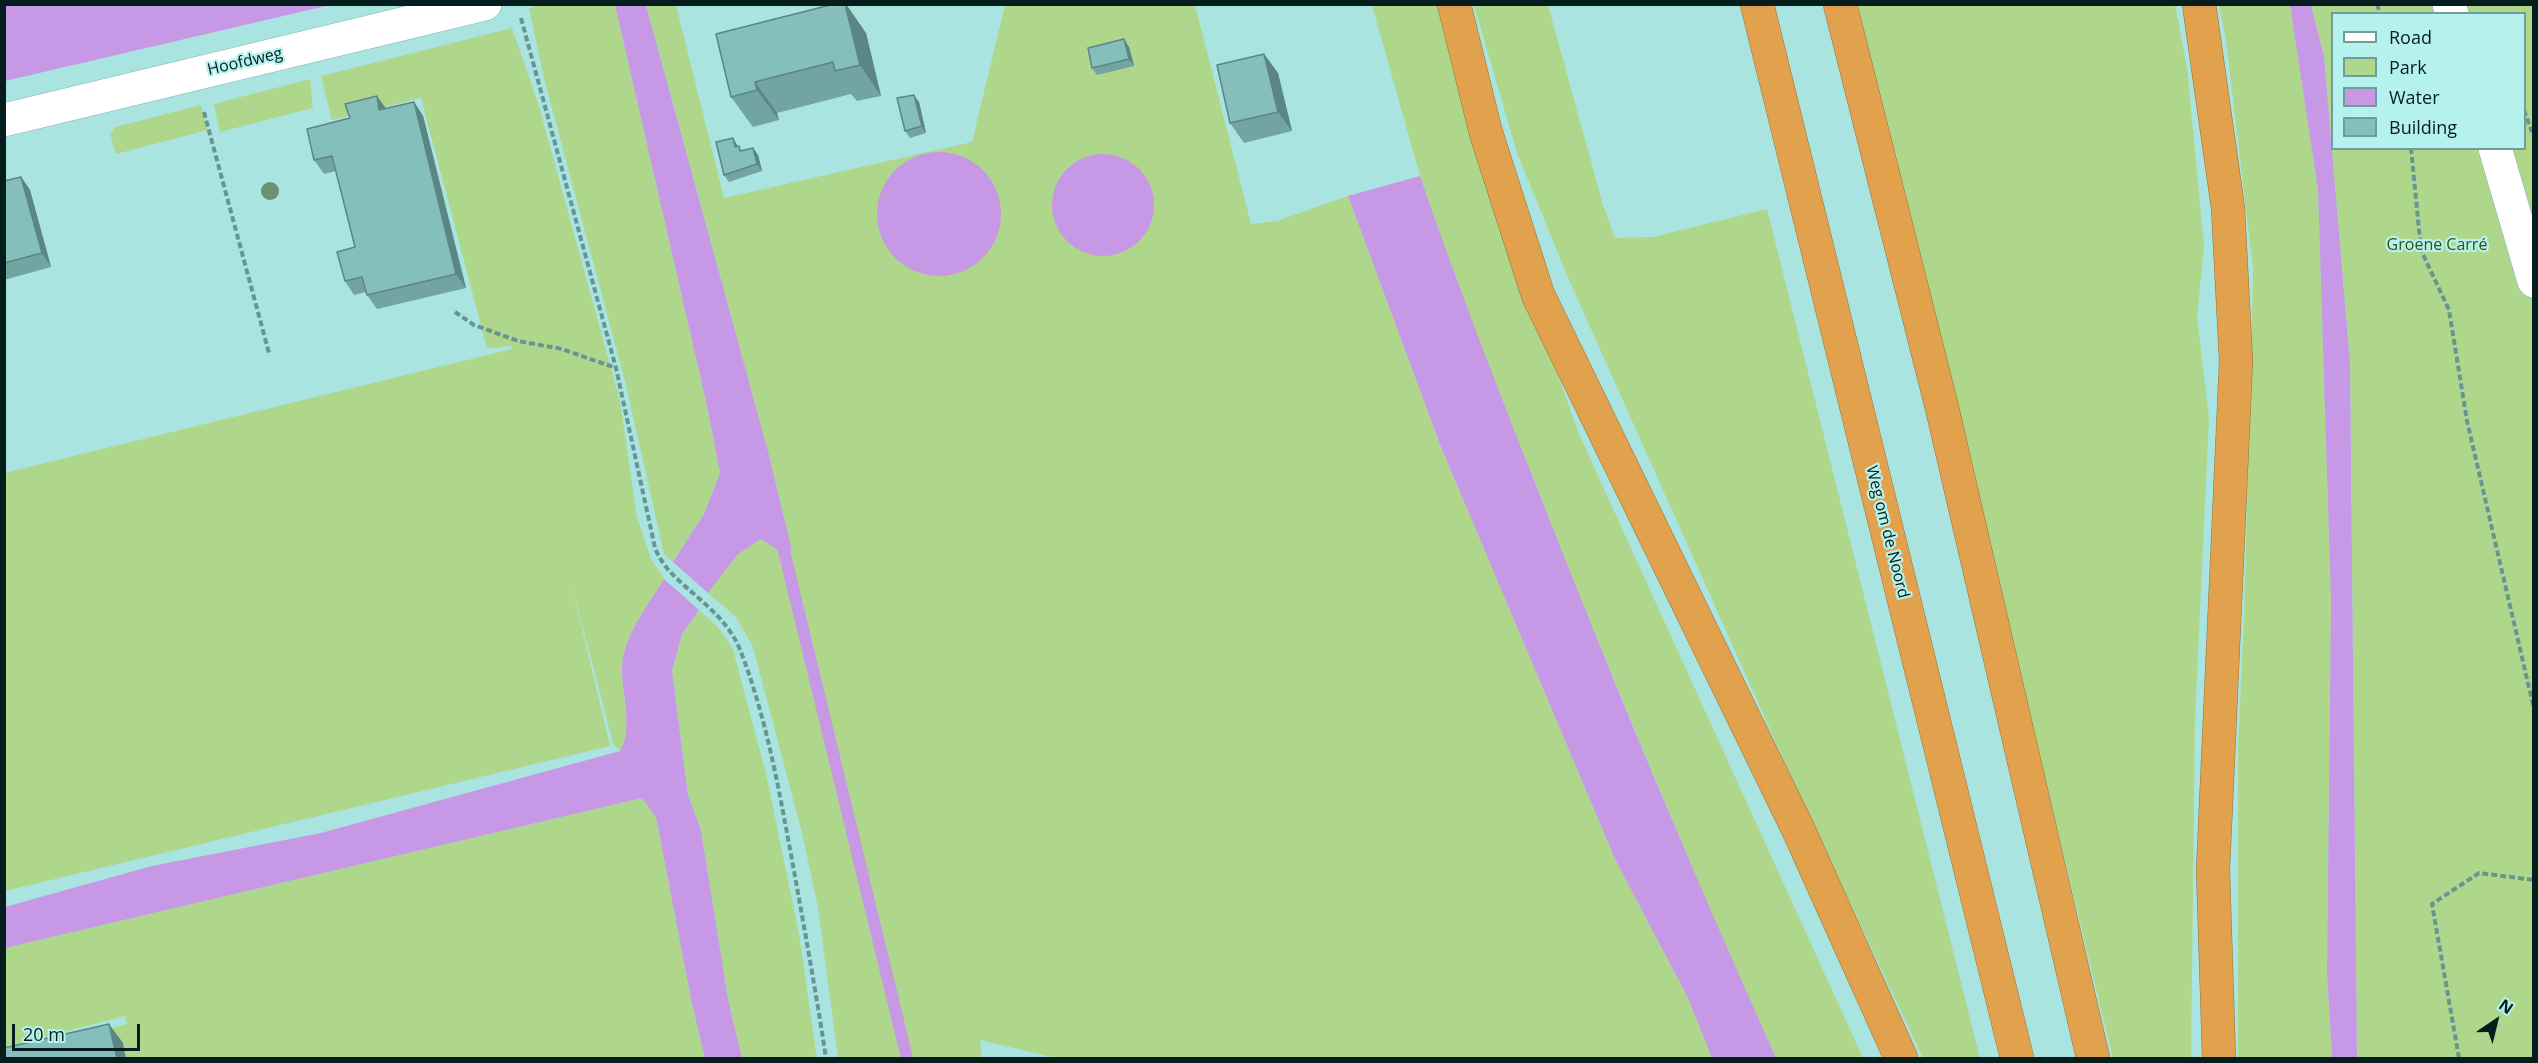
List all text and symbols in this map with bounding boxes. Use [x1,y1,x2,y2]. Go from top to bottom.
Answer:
legend [2331,12,2526,150]
text: Road [2389,25,2432,49]
street label: Hoofdweg [206,44,284,80]
text: Park [2389,55,2427,79]
text: Water [2389,85,2440,109]
text: Building [2389,115,2457,139]
park label: Groene Carré [2387,235,2487,255]
street label: Weg om de Noord [1861,464,1913,600]
north arrow [2466,991,2526,1051]
text: N [2495,994,2518,1019]
scale bar [15,1012,142,1050]
text: 20 m [23,1022,65,1046]

